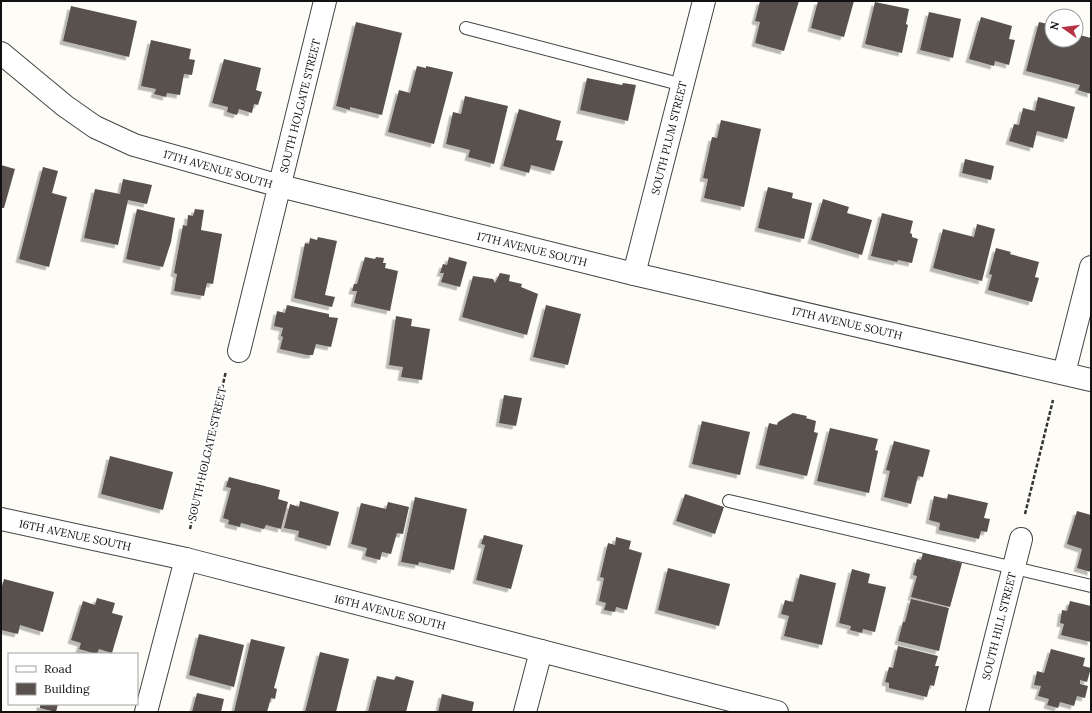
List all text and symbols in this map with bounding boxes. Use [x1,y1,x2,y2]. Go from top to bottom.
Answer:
north arrow [1044,8,1084,48]
text: N [1046,19,1062,31]
street label: SOUTH HOLGATE STREET [277,38,323,174]
street label: SOUTH PLUM STREET [648,80,690,196]
street label: 17TH AVENUE SOUTH [162,147,274,191]
street label: 17TH AVENUE SOUTH [475,229,589,269]
street label: 17TH AVENUE SOUTH [790,303,904,343]
street label: SOUTH HOLGATE STREET [185,385,229,523]
street label: 16TH AVENUE SOUTH [18,516,132,554]
street label: SOUTH HILL STREET [979,571,1019,681]
street label: 16TH AVENUE SOUTH [333,591,447,633]
legend [8,653,138,705]
text: Road [44,661,72,676]
text: Building [44,681,90,696]

